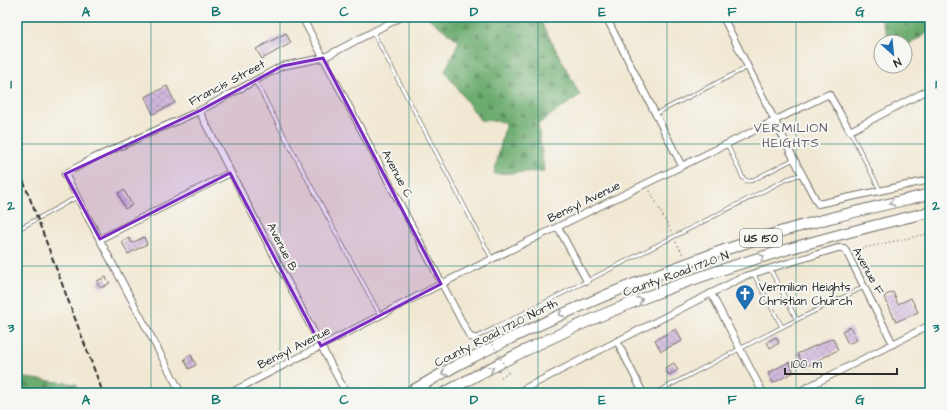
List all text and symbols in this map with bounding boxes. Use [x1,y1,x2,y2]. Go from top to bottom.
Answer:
text: A [82,3,91,21]
text: B [211,3,221,21]
text: C [339,3,349,21]
text: D [470,3,479,21]
text: E [598,3,606,21]
text: F [727,3,737,21]
text: G [855,3,865,21]
north arrow [873,34,913,74]
text: N [891,54,904,71]
street label: Francis Street [186,56,268,110]
text: 1 [10,75,12,93]
text: 1 [935,75,937,93]
district label: VERMILION HEIGHTS [754,119,828,152]
street label: Avenue C [377,147,417,202]
street label: Bensyl Avenue [545,177,624,228]
text: 2 [6,197,15,215]
text: 2 [931,197,940,215]
one-way arrow [889,198,895,206]
street label: Avenue B [263,220,302,275]
road number: US 150 [740,229,782,247]
street label: Avenue F [848,244,888,299]
street label: County Road 1720 N [621,247,732,302]
one-way arrow [759,253,766,262]
place label: Vermilion Heights Christian Church [759,279,852,310]
church icon: Vermilion Heights Christian Church [734,283,756,311]
street label: County Road 1720 North [432,295,561,372]
one-way arrow [636,296,643,304]
one-way arrow [557,310,564,318]
text: 3 [7,319,15,337]
text: 3 [932,319,940,337]
street label: Bensyl Avenue [255,322,334,374]
scale bar [785,350,897,376]
text: 100 m [791,356,822,373]
one-way arrow [487,366,494,374]
one-way arrow [441,368,449,375]
text: A [82,391,91,409]
text: B [211,391,221,409]
text: C [339,391,349,409]
text: D [470,391,479,409]
text: E [598,391,606,409]
text: F [727,391,737,409]
text: G [855,391,865,409]

